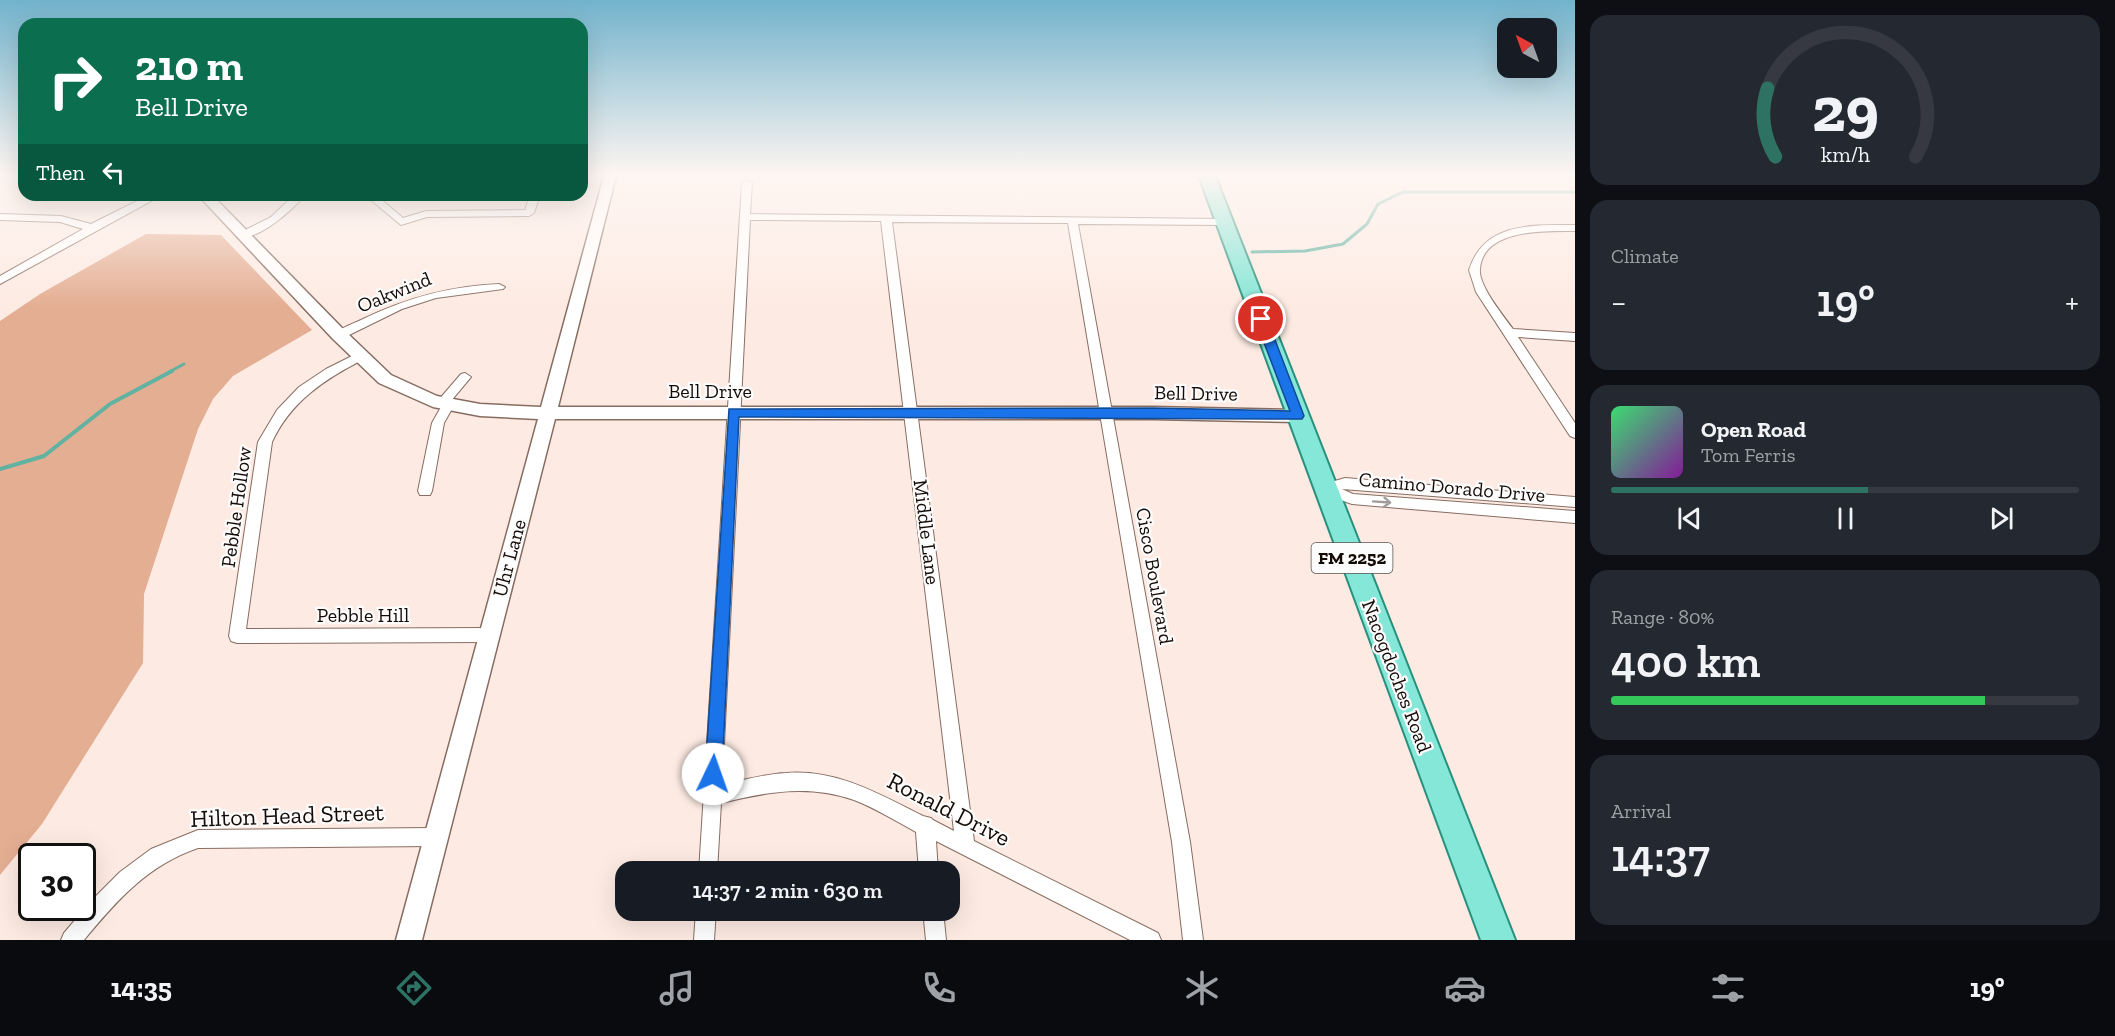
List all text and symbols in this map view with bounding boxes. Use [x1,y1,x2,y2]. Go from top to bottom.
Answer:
north arrow [1497,18,1557,78]
map controls [1497,18,1557,78]
text: 210 m [135,40,243,91]
icon: right [36,42,114,120]
text: 29 [1812,72,1878,147]
text: Bell Drive [135,91,248,123]
text: km/h [1821,142,1869,167]
icon: left [97,156,130,189]
text: Then [36,159,85,186]
text: Climate [1611,244,1679,268]
street label: Oakwind [353,266,435,318]
text: 19° [1817,274,1875,328]
text: − [1611,282,1626,321]
text: + [2065,282,2079,321]
pin [1235,293,1286,344]
icon: arrive [1244,302,1277,335]
street label: Bell Drive [668,379,752,403]
street label: Bell Drive [1154,380,1238,406]
text: Open Road [1701,416,1806,443]
text: Tom Ferris [1701,443,1796,467]
street label: Pebble Hollow [216,444,256,569]
street label: Camino Dorado Drive [1358,467,1546,507]
street label: Middle Lane [909,478,945,586]
one-way arrow [1372,496,1392,507]
icon: previous [1673,502,1706,535]
icon: pause [1829,502,1862,535]
icon: next [1985,502,2018,535]
street label: Cisco Boulevard [1131,506,1179,646]
street label: Uhr Lane [487,516,531,600]
road number: FM 2252 [1312,543,1392,573]
street label: Nacogdoches Road [1357,596,1437,756]
street label: Pebble Hill [317,603,409,627]
text: Range · 80% [1611,605,1714,629]
text: 400 km [1611,635,1761,689]
position arrow [681,742,745,806]
street label: Ronald Drive [883,766,1015,852]
street label: Hilton Head Street [190,797,385,833]
text: Arrival [1611,799,1671,823]
text: 14:37 [1611,829,1710,883]
speed limit sign: 30 [18,843,96,921]
text: 14:37 · 2 min · 630 m [693,877,882,904]
icon: directions [393,967,435,1009]
icon: music [656,967,698,1009]
icon: phone [918,967,960,1009]
icon: climate [1181,967,1223,1009]
icon: car [1444,967,1486,1009]
icon: filters [1707,967,1749,1009]
text: 14:35 [110,972,172,1004]
text: 19° [1970,972,2005,1004]

